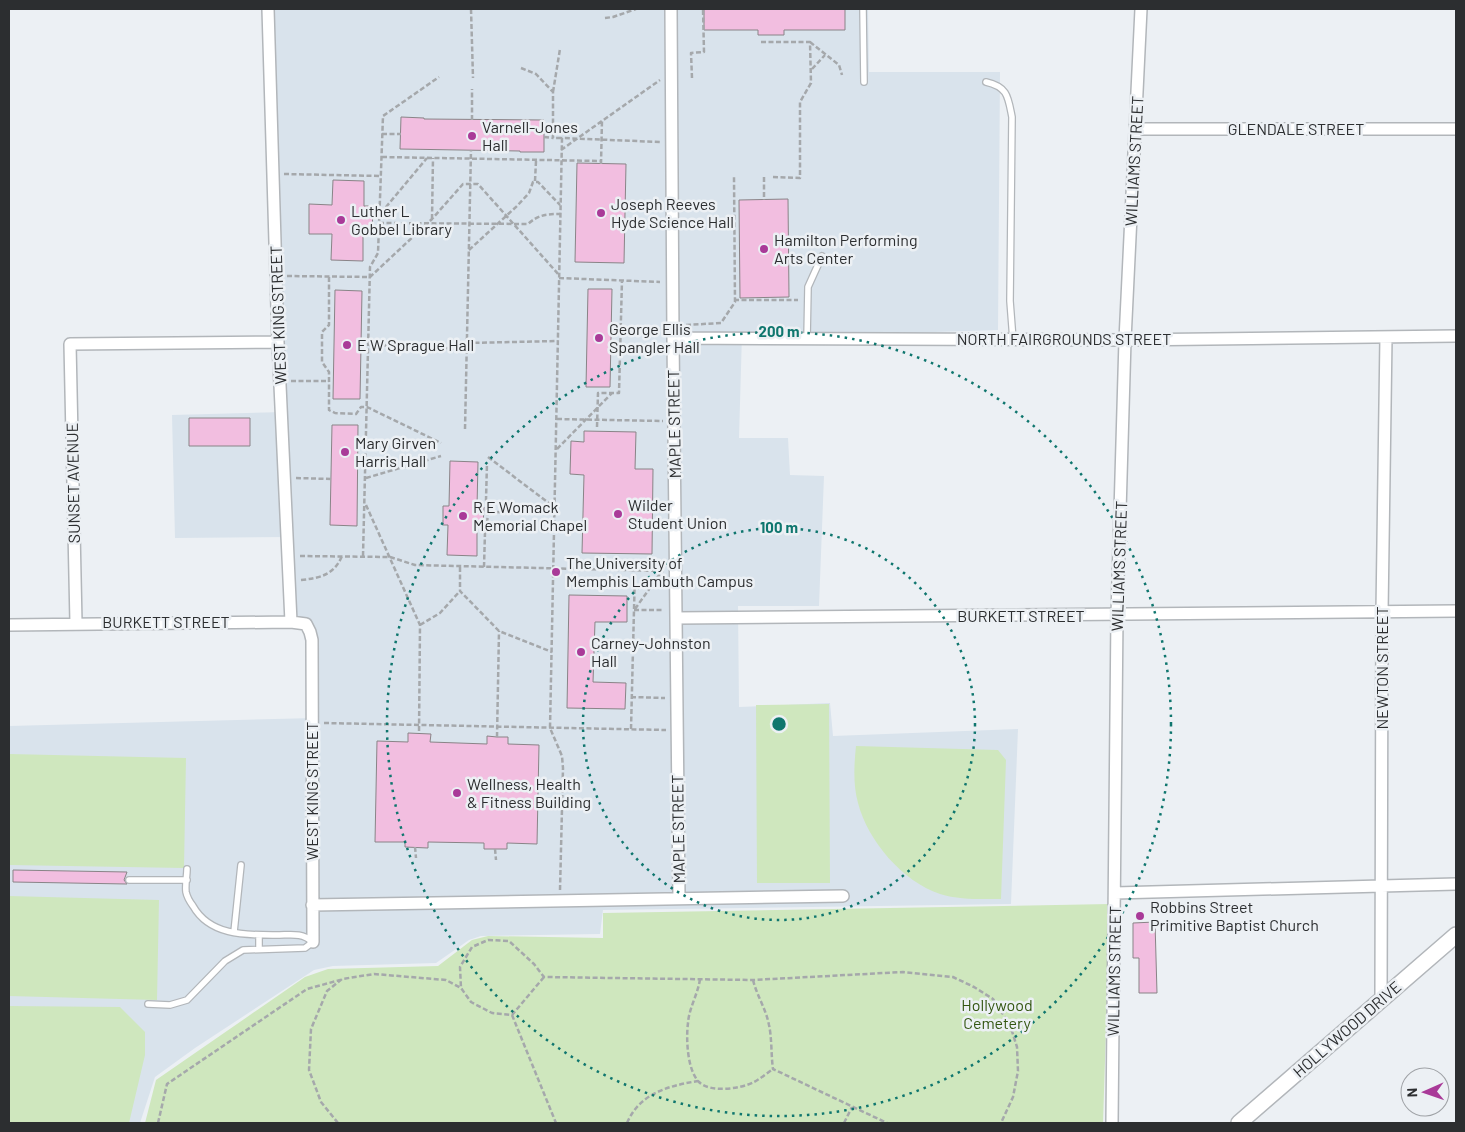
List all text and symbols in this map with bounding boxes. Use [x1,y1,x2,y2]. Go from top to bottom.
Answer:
street label: WILLIAMS STREET [1121,95,1146,227]
place label: Varnell-Jones Hall [482,117,578,154]
street label: GLENDALE STREET [1228,119,1364,138]
marker: Varnell-Jones Hall [466,130,478,142]
place label: Joseph Reeves Hyde Science Hall [611,194,734,231]
place label: Luther L Gobbel Library [351,201,452,238]
marker: Joseph Reeves Hyde Science Hall [595,207,607,219]
marker: Luther L Gobbel Library [335,214,347,226]
place label: Hamilton Performing Arts Center [774,230,918,267]
marker: Hamilton Performing Arts Center [758,243,770,255]
street label: WEST KING STREET [266,245,289,385]
place label: George Ellis Spangler Hall [609,319,700,356]
text: 200 m [758,322,800,340]
street label: NORTH FAIRGROUNDS STREET [957,329,1171,348]
marker: George Ellis Spangler Hall [593,332,605,344]
place label: E W Sprague Hall [357,335,474,354]
marker: E W Sprague Hall [341,339,353,351]
street label: MAPLE STREET [663,369,684,479]
street label: SUNSET AVENUE [62,423,83,543]
place label: Mary Girven Harris Hall [355,433,436,470]
marker: Mary Girven Harris Hall [339,446,351,458]
place label: Wilder Student Union [628,495,727,532]
place label: R E Womack Memorial Chapel [473,497,587,534]
street label: WILLIAMS STREET [1107,500,1130,632]
marker: Wilder Student Union [612,508,624,520]
marker: R E Womack Memorial Chapel [457,510,469,522]
text: 100 m [760,518,798,536]
place label: The University of Memphis Lambuth Campus [566,553,753,590]
marker: The University of Memphis Lambuth Campus [550,566,562,578]
street label: BURKETT STREET [957,606,1085,625]
street label: NEWTON STREET [1372,606,1391,730]
street label: BURKETT STREET [102,612,230,631]
place label: Carney-Johnston Hall [591,633,711,670]
marker: Carney-Johnston Hall [575,646,587,658]
centre of rings [770,715,788,733]
street label: WEST KING STREET [302,722,321,860]
place label: Wellness, Health & Fitness Building [467,774,591,811]
street label: MAPLE STREET [667,774,688,884]
marker: Wellness, Health & Fitness Building [451,787,463,799]
place label: Robbins Street Primitive Baptist Church [1150,897,1319,934]
street label: WILLIAMS STREET [1103,906,1124,1036]
marker: Robbins Street Primitive Baptist Church [1134,910,1146,922]
street label: HOLLYWOOD DRIVE [1289,977,1405,1081]
park label: Hollywood Cemetery [961,995,1033,1032]
north arrow [1400,1067,1450,1117]
text: N [1403,1088,1420,1097]

